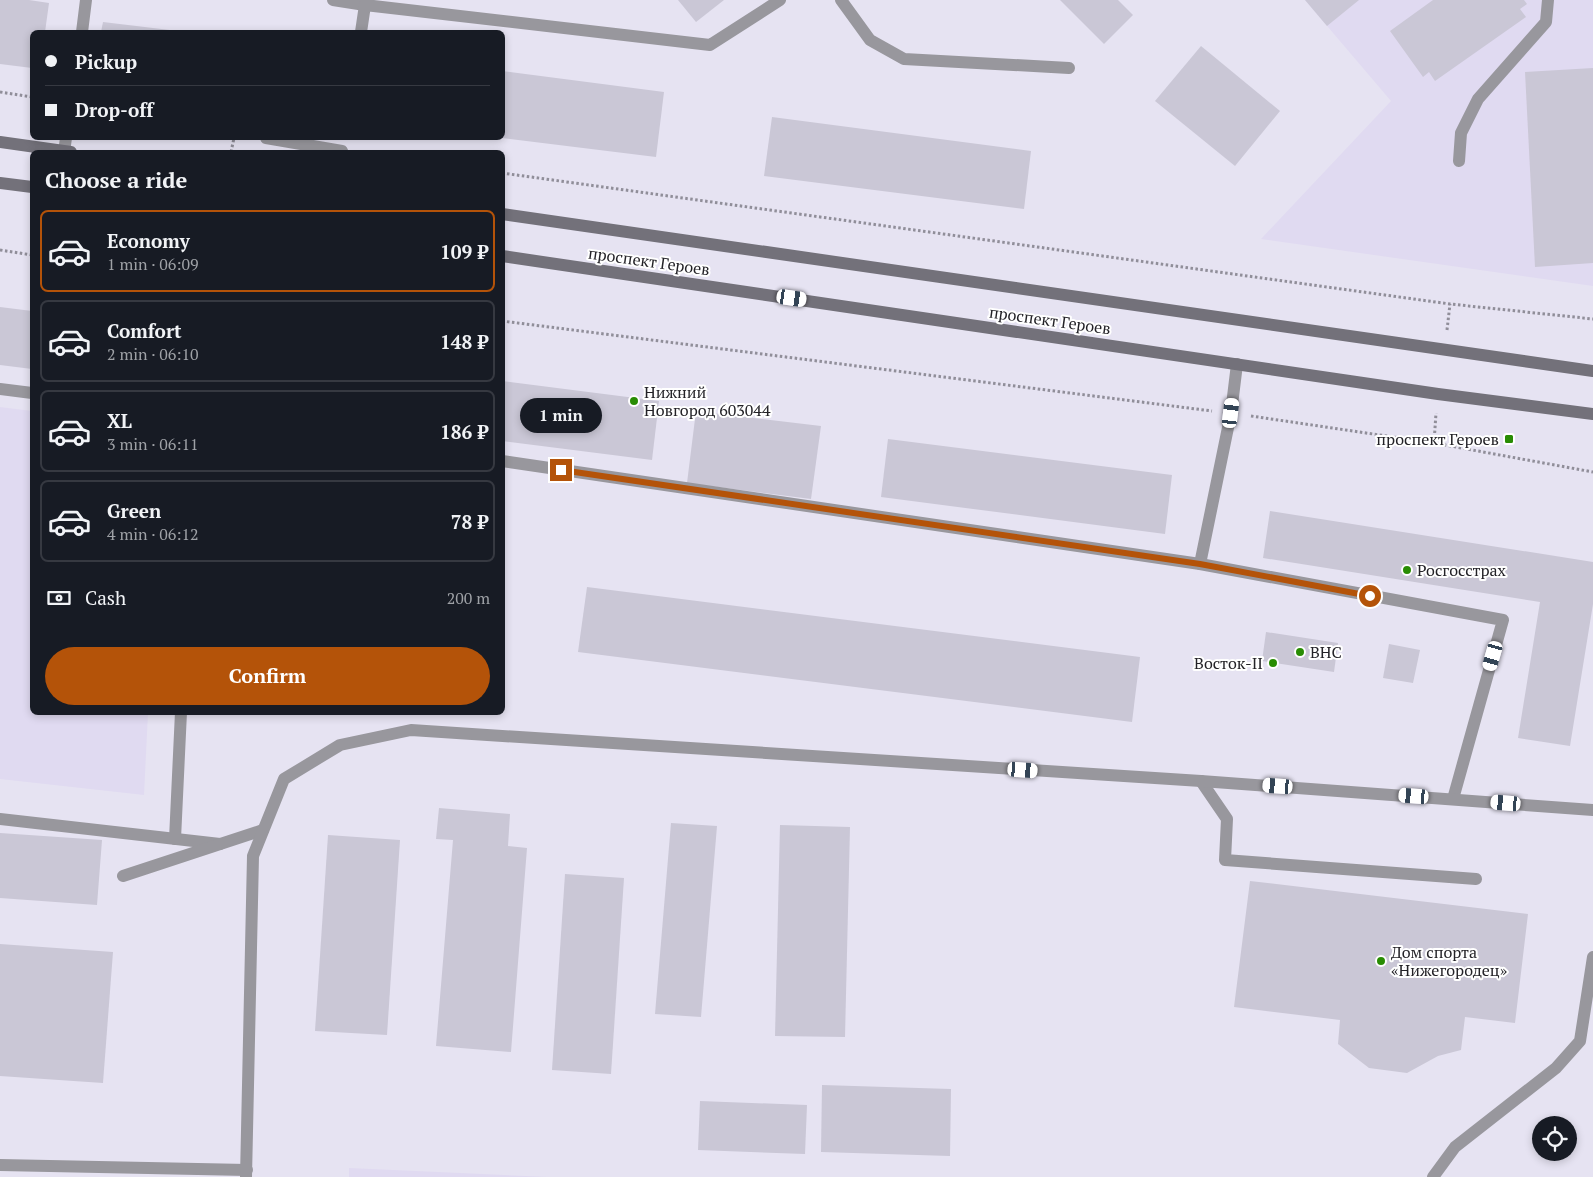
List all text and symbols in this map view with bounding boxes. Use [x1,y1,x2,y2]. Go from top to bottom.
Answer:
text: Pickup [75,49,137,74]
text: Drop-off [75,97,153,122]
text: Choose a ride [45,165,187,194]
text: Economy [107,228,190,253]
icon: car [47,229,92,274]
text: 109 ₽ [440,239,488,264]
street label: проспект Героев [587,242,711,280]
text: 1 min · 06:09 [107,253,199,275]
car [776,288,807,308]
street label: проспект Героев [988,301,1112,339]
text: Comfort [107,318,182,343]
icon: car [47,319,92,364]
text: 148 ₽ [440,329,488,354]
text: 2 min · 06:10 [107,343,199,365]
place label: Нижний Новгород 603044 [644,381,771,421]
marker: Нижний Новгород 603044 [628,395,640,407]
car [1221,397,1240,429]
callout: 1 min [520,398,602,432]
text: 1 min [539,404,583,426]
text: XL [107,408,132,433]
icon: car [47,409,92,454]
text: 186 ₽ [440,419,488,444]
place label: проспект Героев [1376,428,1499,450]
text: 3 min · 06:11 [107,433,199,455]
marker: проспект Героев [1503,433,1515,445]
route end [550,459,572,481]
text: Green [107,498,161,523]
icon: car [47,499,92,544]
text: 78 ₽ [451,509,488,534]
text: 4 min · 06:12 [107,523,199,545]
place label: Росгосстрах [1417,559,1507,581]
marker: Росгосстрах [1401,564,1413,576]
icon: cash [45,584,73,612]
text: Cash [85,585,126,610]
route start [1359,585,1381,607]
text: 200 m [447,587,490,609]
car [1481,640,1504,672]
place label: ВНС [1310,641,1342,663]
marker: ВНС [1294,646,1306,658]
button: Confirm [45,647,490,705]
place label: Восток-II [1194,652,1263,674]
marker: Восток-II [1267,657,1279,669]
car [1007,761,1038,779]
car [1262,777,1293,795]
car [1398,787,1429,805]
car [1490,794,1521,812]
place label: Дом спорта «Нижегородец» [1391,941,1508,981]
marker: Дом спорта «Нижегородец» [1375,955,1387,967]
map controls [1532,1116,1577,1161]
button: locate [1532,1116,1577,1161]

